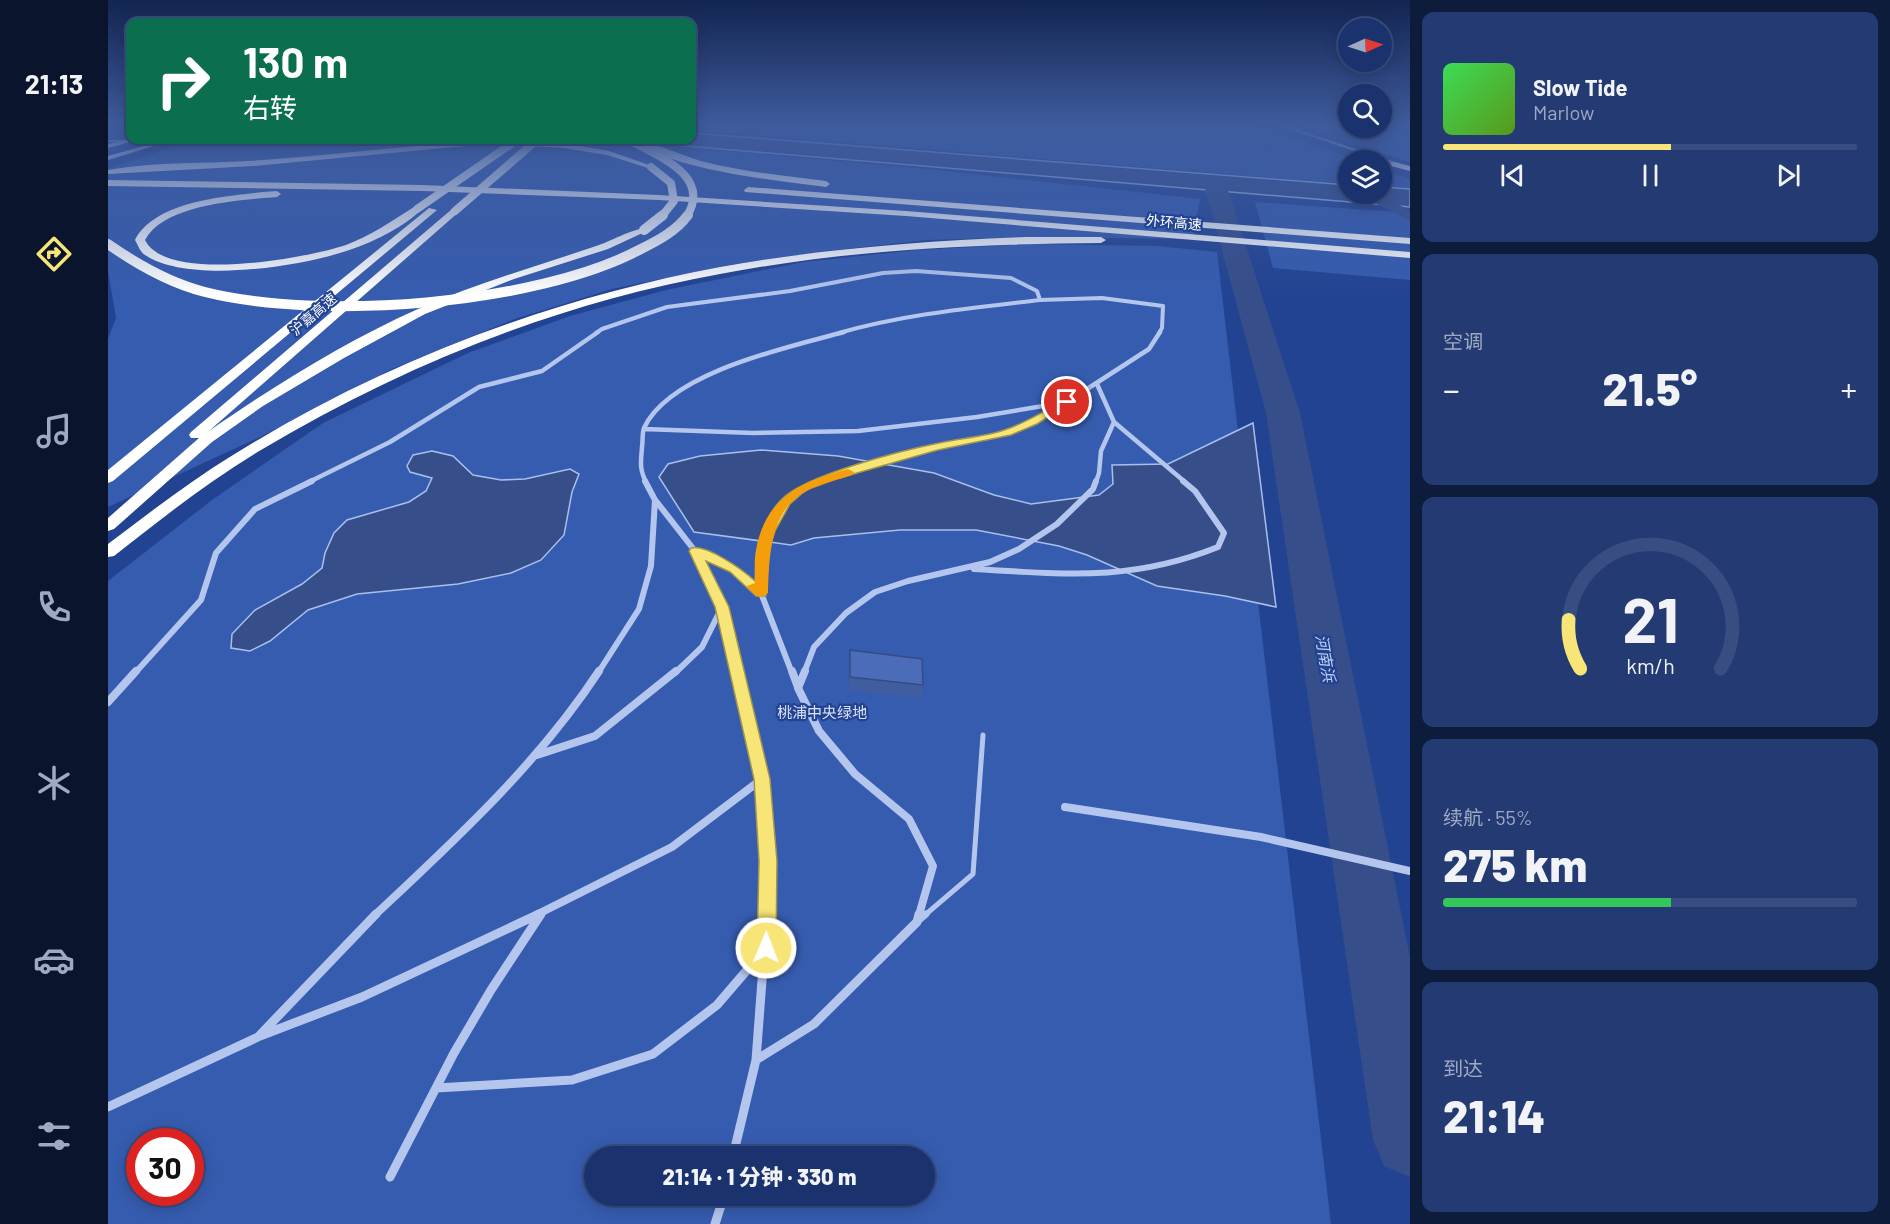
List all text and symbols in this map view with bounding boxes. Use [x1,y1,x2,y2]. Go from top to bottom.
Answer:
north arrow [1338,18,1392,72]
map controls [1338,18,1392,204]
text: 130 m [243,36,348,86]
icon: right [144,42,222,120]
text: 21:13 [25,67,83,99]
text: Slow Tide [1533,74,1628,100]
button: search [1338,84,1392,138]
text: 右转 [243,91,297,123]
text: Marlow [1533,100,1594,124]
button: layers [1338,150,1392,204]
icon: previous [1496,159,1529,192]
icon: pause [1634,159,1667,192]
icon: next [1772,159,1805,192]
street label: 外环高速 [1145,211,1203,233]
icon: directions [33,233,75,275]
street label: 沪嘉高速 [286,289,340,339]
text: 空调 [1443,329,1483,353]
text: 21.5° [1603,361,1697,415]
text: − [1443,369,1460,409]
text: + [1841,369,1857,409]
pin [1041,376,1092,427]
icon: arrive [1050,385,1083,418]
icon: music [33,410,75,452]
text: 21 [1622,581,1678,655]
icon: phone [33,586,75,628]
water label: 河南浜 [1312,633,1340,685]
text: km/h [1626,653,1674,678]
park label: 桃浦中央绿地 [777,703,867,721]
icon: climate [33,762,75,804]
text: 续航 · 55% [1443,805,1533,829]
text: 275 km [1443,837,1587,891]
position arrow [734,916,798,980]
icon: car [33,939,75,981]
text: 到达 [1443,1056,1483,1080]
text: 21:14 [1443,1088,1545,1142]
icon: filters [33,1115,75,1157]
speed limit sign: 30 [126,1128,204,1206]
text: 21:14 · 1 分钟 · 330 m [662,1163,857,1189]

